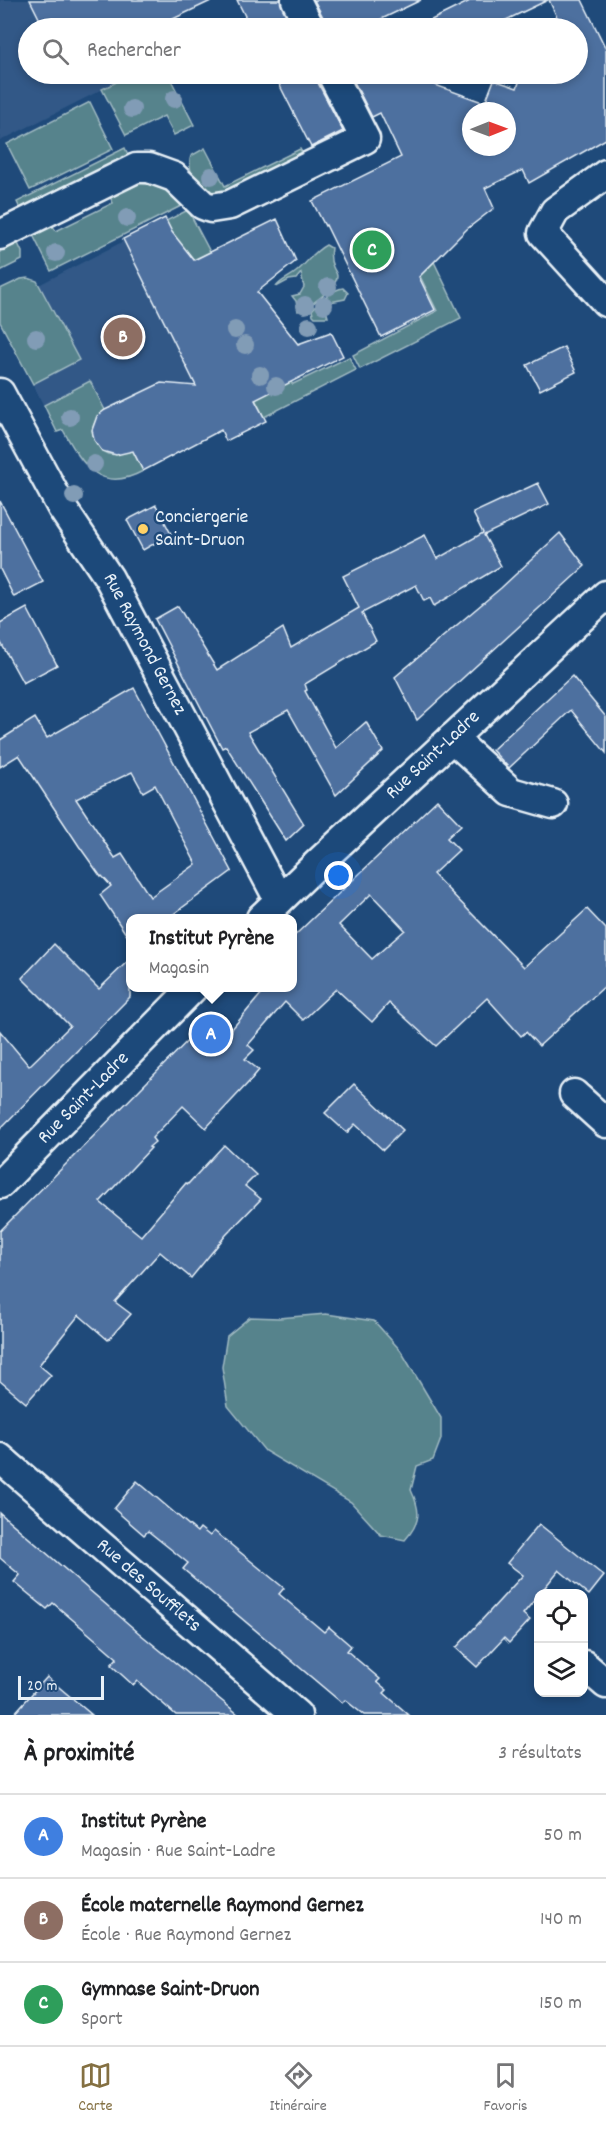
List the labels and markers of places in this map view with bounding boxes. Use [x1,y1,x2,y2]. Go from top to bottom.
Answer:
pin: C [352,228,392,272]
pin: B [104,314,142,360]
place label: Conciergerie Saint-Druon [155,504,249,555]
marker: Conciergerie Saint-Druon [136,522,150,536]
pin: A [192,1012,230,1056]

